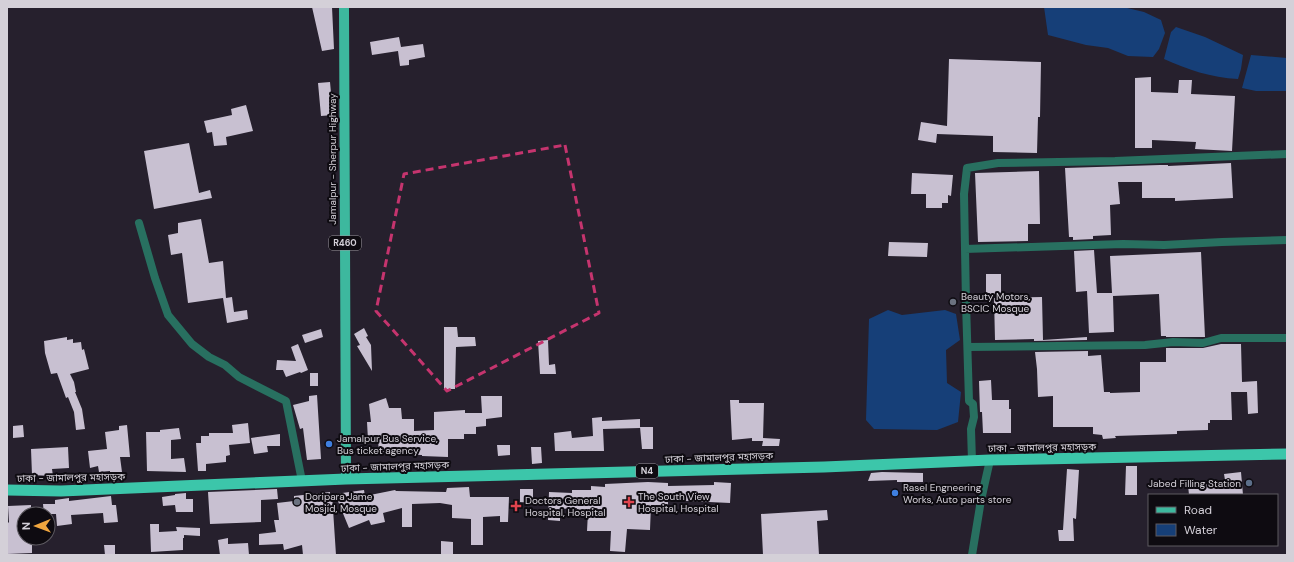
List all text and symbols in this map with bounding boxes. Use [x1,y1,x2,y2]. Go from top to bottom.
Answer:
street label: Jamalpur - Sherpur Highway [326,93,339,225]
road number: R460 [329,236,361,250]
place label: Beauty Motors, BSCIC Mosque [961,290,1031,315]
marker: Beauty Motors, BSCIC Mosque [948,297,958,307]
place label: Jamalpur Bus Service, Bus ticket agency [337,432,438,457]
marker: Jamalpur Bus Service, Bus ticket agency [324,439,334,449]
street label: ঢাকা - জামালপুর মহাসড়ক [987,440,1097,455]
street label: ঢাকা - জামালপুর মহাসড়ক [664,449,774,466]
street label: ঢাকা - জামালপুর মহাসড়ক [340,458,450,475]
road number: N4 [636,464,658,478]
street label: ঢাকা - জামালপুর মহাসড়ক [16,470,126,485]
place label: Jabed Filling Station [1148,477,1241,490]
marker: Jabed Filling Station [1244,478,1254,488]
place label: Rasel Engneering Works, Auto parts store [903,481,1012,506]
marker: Rasel Engneering Works, Auto parts store [890,488,900,498]
place label: Doripara Jame Mosjid, Mosque [305,490,377,515]
place label: The South View Hospital, Hospital [638,490,719,515]
place label: Doctors General Hospital, Hospital [525,494,606,519]
legend [1148,494,1278,546]
marker: The South View Hospital, Hospital [623,496,635,508]
marker: Doripara Jame Mosjid, Mosque [292,497,302,507]
marker: Doctors General Hospital, Hospital [510,500,522,512]
text: Road [1184,502,1212,518]
north arrow [16,506,56,546]
text: N [19,522,33,530]
text: Water [1184,522,1218,538]

